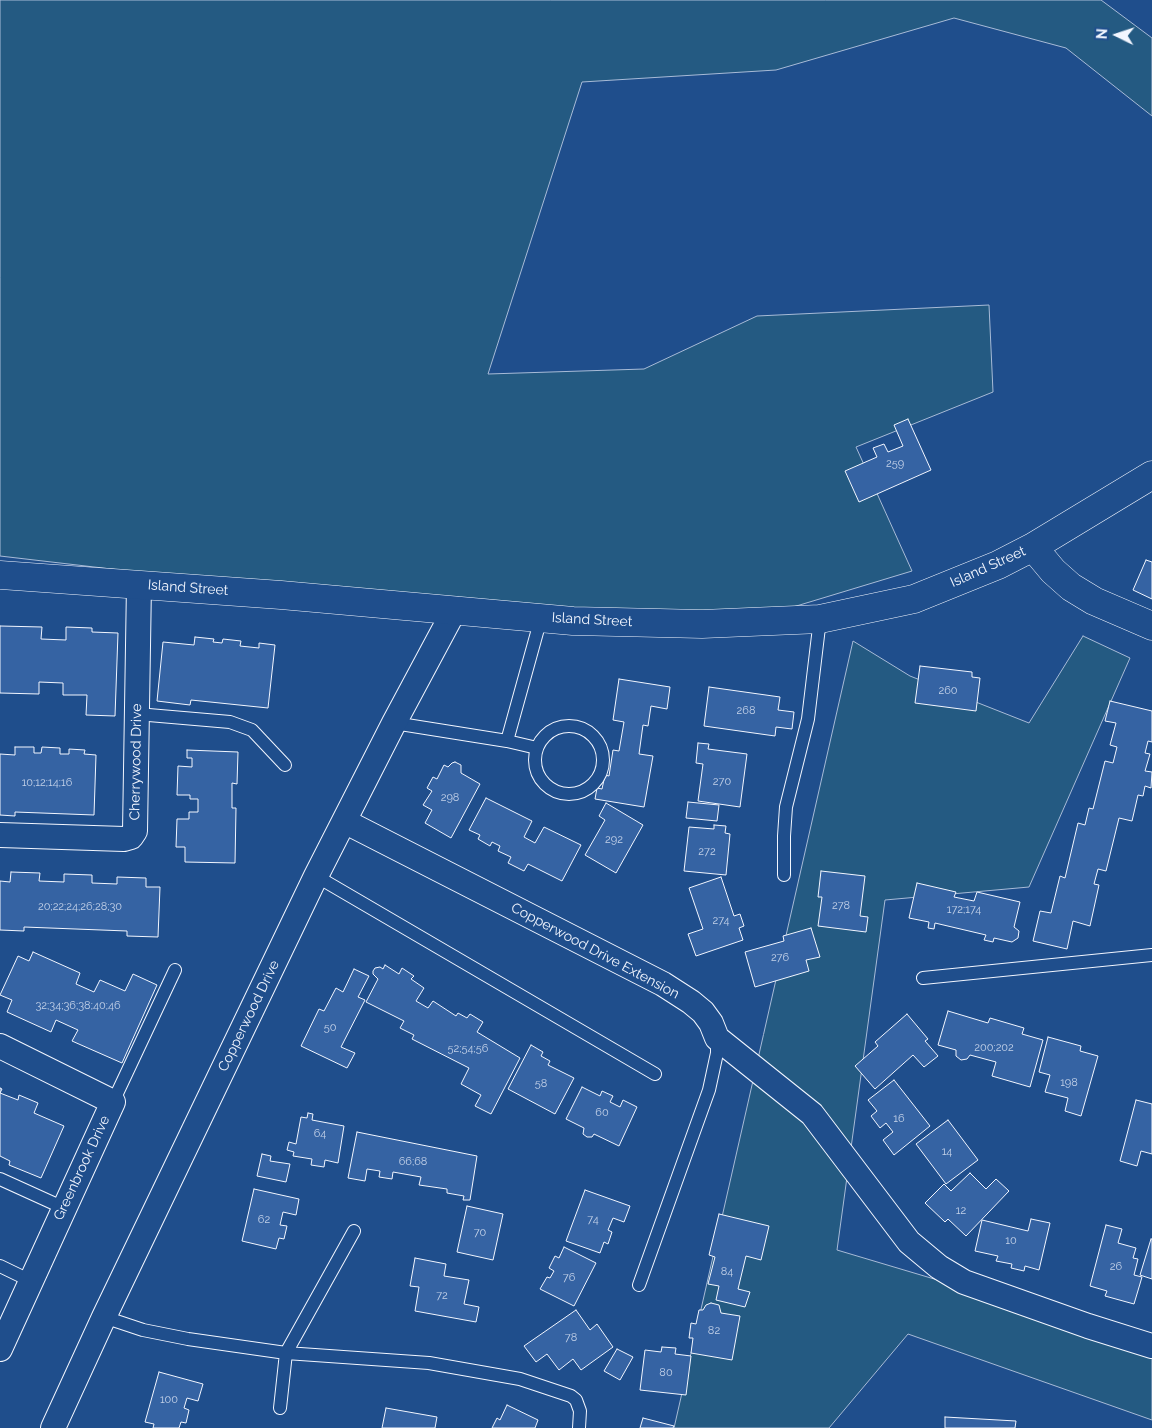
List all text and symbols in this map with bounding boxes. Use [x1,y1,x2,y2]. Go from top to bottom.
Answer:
north arrow [1092,10,1142,60]
text: N [1094,28,1110,40]
house number: 259 [886,457,904,471]
street label: Island Street [948,543,1028,591]
street label: Island Street [147,577,229,599]
street label: Island Street [551,609,633,631]
house number: 260 [938,684,958,698]
street label: Cherrywood Drive [127,703,145,821]
house number: 268 [737,704,755,718]
house number: 270 [713,775,731,789]
house number: 10;12;14;16 [22,776,72,790]
house number: 298 [441,791,459,805]
house number: 292 [605,833,623,847]
house number: 272 [698,845,716,859]
street label: Copperwood Drive Extension [508,899,682,1003]
house number: 278 [832,899,850,913]
house number: 20;22;24;26;28;30 [38,900,122,914]
house number: 172;174 [947,903,981,917]
house number: 274 [712,914,730,928]
house number: 276 [771,951,789,965]
street label: Copperwood Drive [215,958,283,1074]
house number: 32;34;36;38;40;46 [35,999,121,1013]
house number: 50 [324,1021,336,1035]
house number: 200;202 [974,1041,1014,1055]
house number: 52;54;56 [448,1042,488,1056]
house number: 198 [1060,1076,1078,1090]
house number: 58 [535,1077,547,1091]
house number: 60 [595,1106,609,1120]
house number: 16 [893,1112,905,1126]
street label: Greenbrook Drive [50,1113,114,1223]
house number: 64 [314,1127,326,1141]
house number: 14 [942,1145,952,1159]
house number: 66;68 [399,1155,427,1169]
house number: 12 [956,1204,966,1218]
house number: 62 [258,1213,270,1227]
house number: 74 [587,1213,599,1227]
house number: 70 [474,1226,486,1240]
house number: 10 [1005,1234,1017,1248]
house number: 26 [1110,1260,1122,1274]
house number: 84 [721,1265,733,1279]
house number: 76 [563,1271,575,1285]
house number: 72 [436,1289,448,1303]
house number: 82 [708,1324,720,1338]
house number: 78 [565,1331,577,1345]
house number: 80 [659,1366,673,1380]
house number: 100 [160,1393,178,1407]

